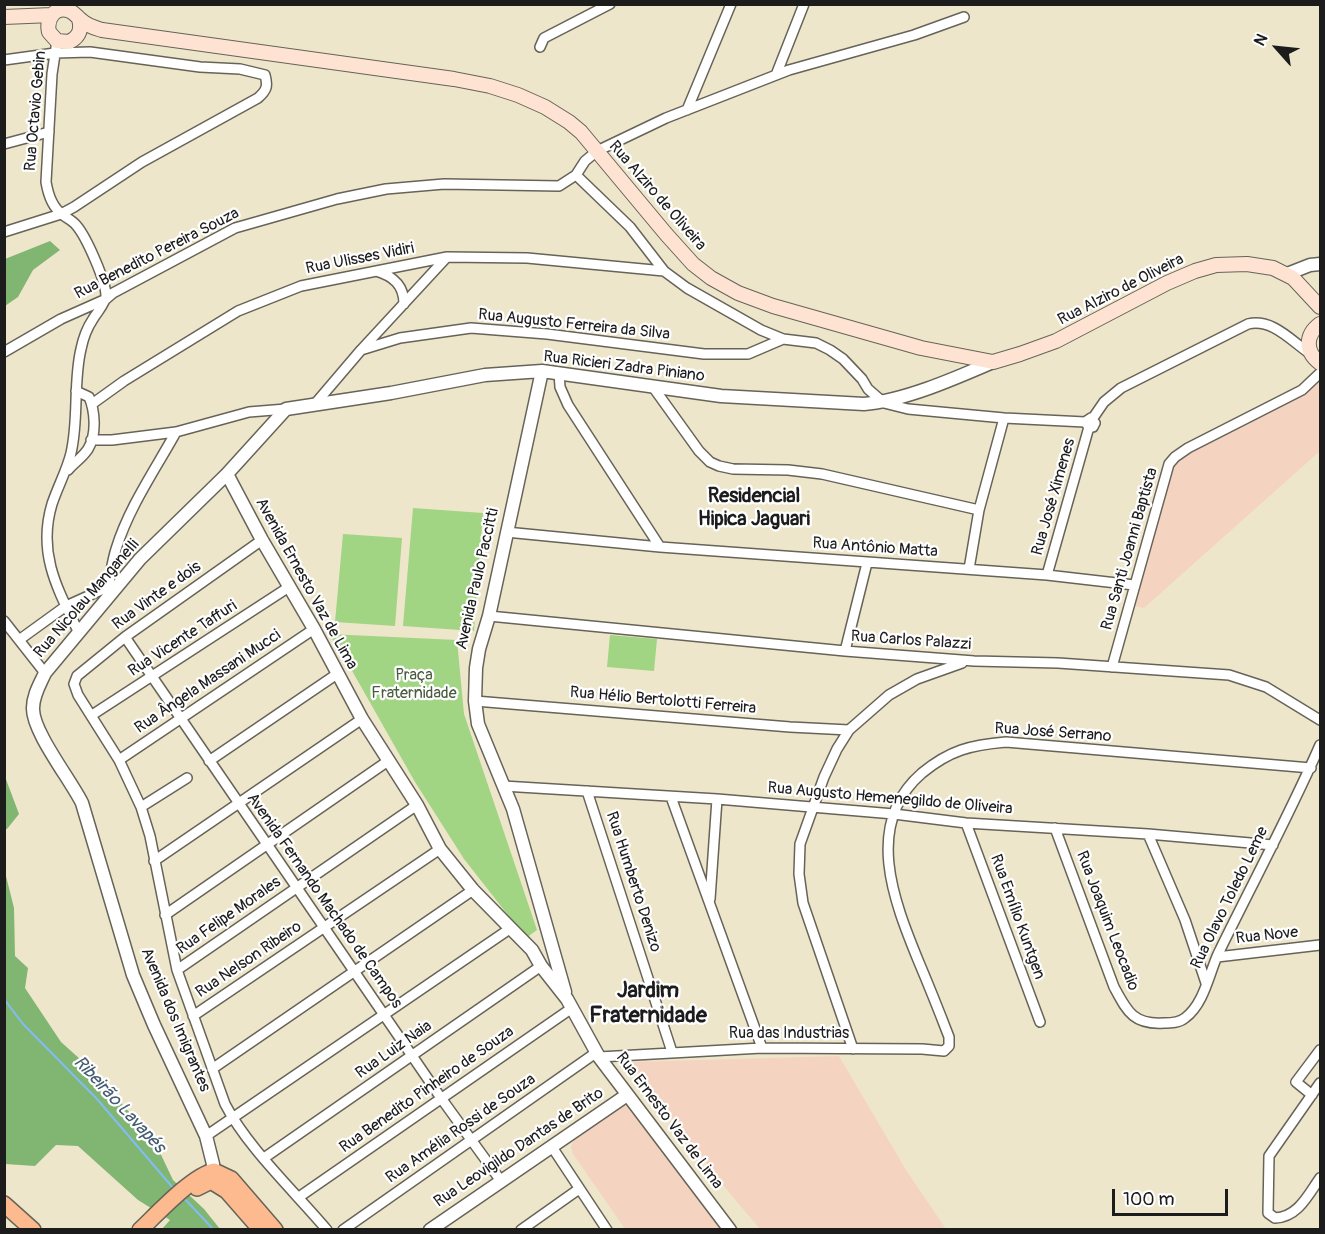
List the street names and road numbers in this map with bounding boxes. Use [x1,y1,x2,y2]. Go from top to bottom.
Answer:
street label: Rua Octavio Gebin [21,50,51,172]
street label: Rua Alziro de Oliveira [604,137,710,255]
street label: Rua Benedito Pereira Souza [71,204,243,304]
street label: Rua Ulisses Vidiri [304,239,416,279]
street label: Rua Alziro de Oliveira [1055,250,1187,330]
street label: Rua Augusto Ferreira da Silva [477,305,671,345]
street label: Rua Ricieri Zadra Piniano [542,348,706,386]
street label: Rua José Ximenes [1028,436,1080,558]
street label: Rua Santi Joanni Baptista [1098,466,1162,632]
street label: Avenida Ernesto Vaz de Lima [251,495,361,673]
street label: Avenida Paulo Paccitti [452,506,504,652]
street label: Rua Antônio Matta [812,534,938,562]
street label: Rua Nicolau Manganelli [30,536,144,662]
street label: Rua Vinte e dois [109,557,205,635]
street label: Rua Vicente Taffuri [125,597,241,681]
street label: Rua Ângela Massani Mucci [131,626,285,738]
street label: Rua Carlos Palazzi [850,627,972,655]
street label: Rua Hélio Bertolotti Ferreira [569,683,757,719]
street label: Rua José Serrano [994,719,1112,747]
street label: Rua Augusto Hemenegildo de Oliveira [767,779,1013,819]
street label: Avenida Fernando Machado de Campos [242,790,406,1012]
street label: Rua Humberto Denizo [601,809,665,955]
street label: Rua Olavo Toledo Leme [1187,824,1273,972]
street label: Rua Joaquim Leocadio [1072,848,1142,994]
street label: Rua Emílio Kuntgen [985,852,1049,982]
street label: Rua Felipe Morales [173,873,285,959]
street label: Rua Nelson Ribeiro [192,918,306,1002]
street label: Rua Nove [1235,923,1299,949]
street label: Avenida dos Imigrantes [136,945,214,1095]
street label: Rua Luiz Naia [352,1017,436,1083]
street label: Rua Benedito Pinheiro de Souza [336,1022,518,1158]
street label: Rua das Industrias [729,1024,849,1044]
street label: Rua Ernesto Vaz de Lima [611,1049,727,1193]
street label: Rua Amélia Rossi de Souza [383,1070,539,1188]
street label: Rua Leovigildo Dantas de Brito [431,1084,607,1212]

